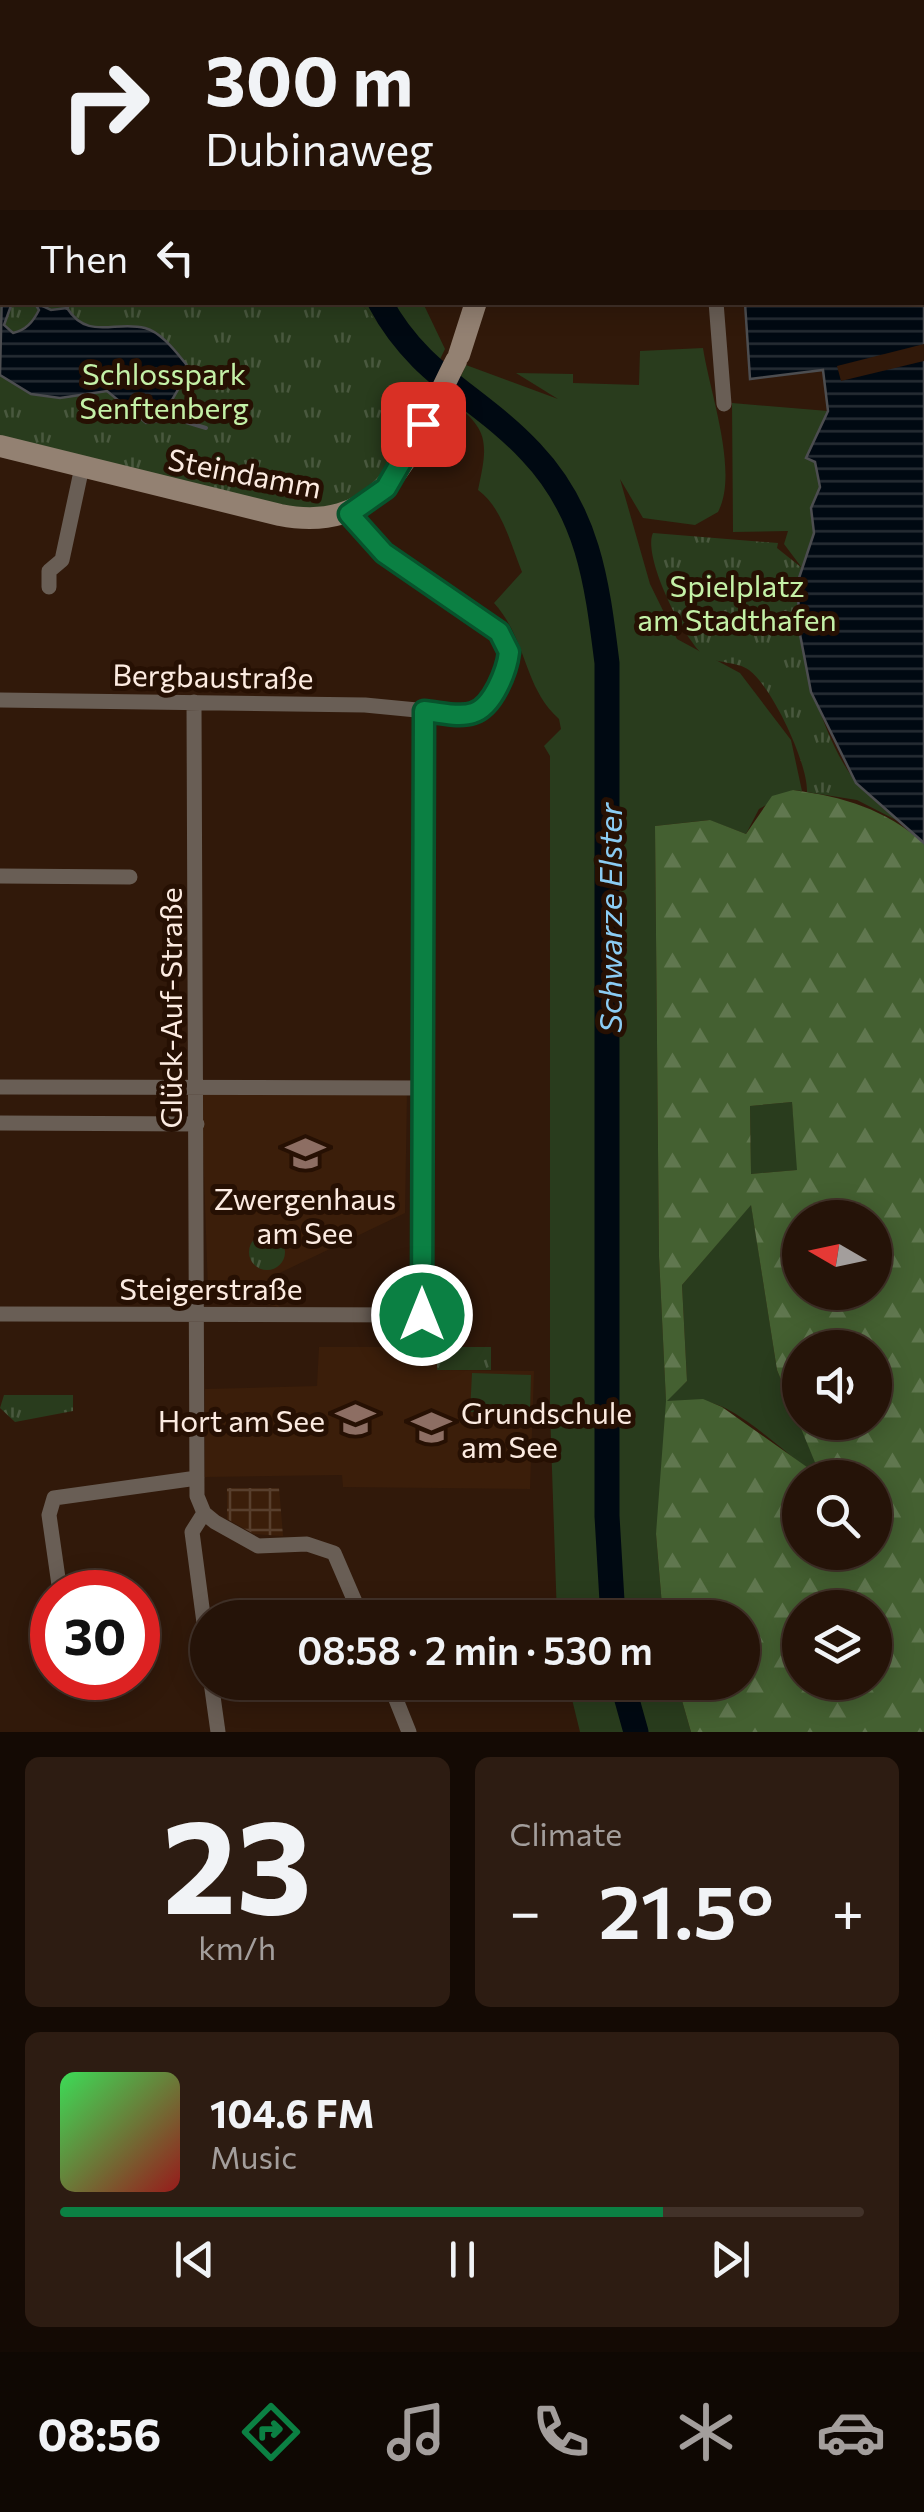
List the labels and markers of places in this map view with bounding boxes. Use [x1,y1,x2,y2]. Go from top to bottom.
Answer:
pin [381,382,466,467]
school or university icon: Zwergenhaus am See [284,1132,326,1174]
place label: Zwergenhaus am See [214,1179,396,1250]
place label: Grundschule am See [461,1393,632,1464]
school or university icon: Hort am See [334,1398,376,1440]
place label: Hort am See [158,1401,325,1438]
school or university icon: Grundschule am See [410,1407,452,1449]

